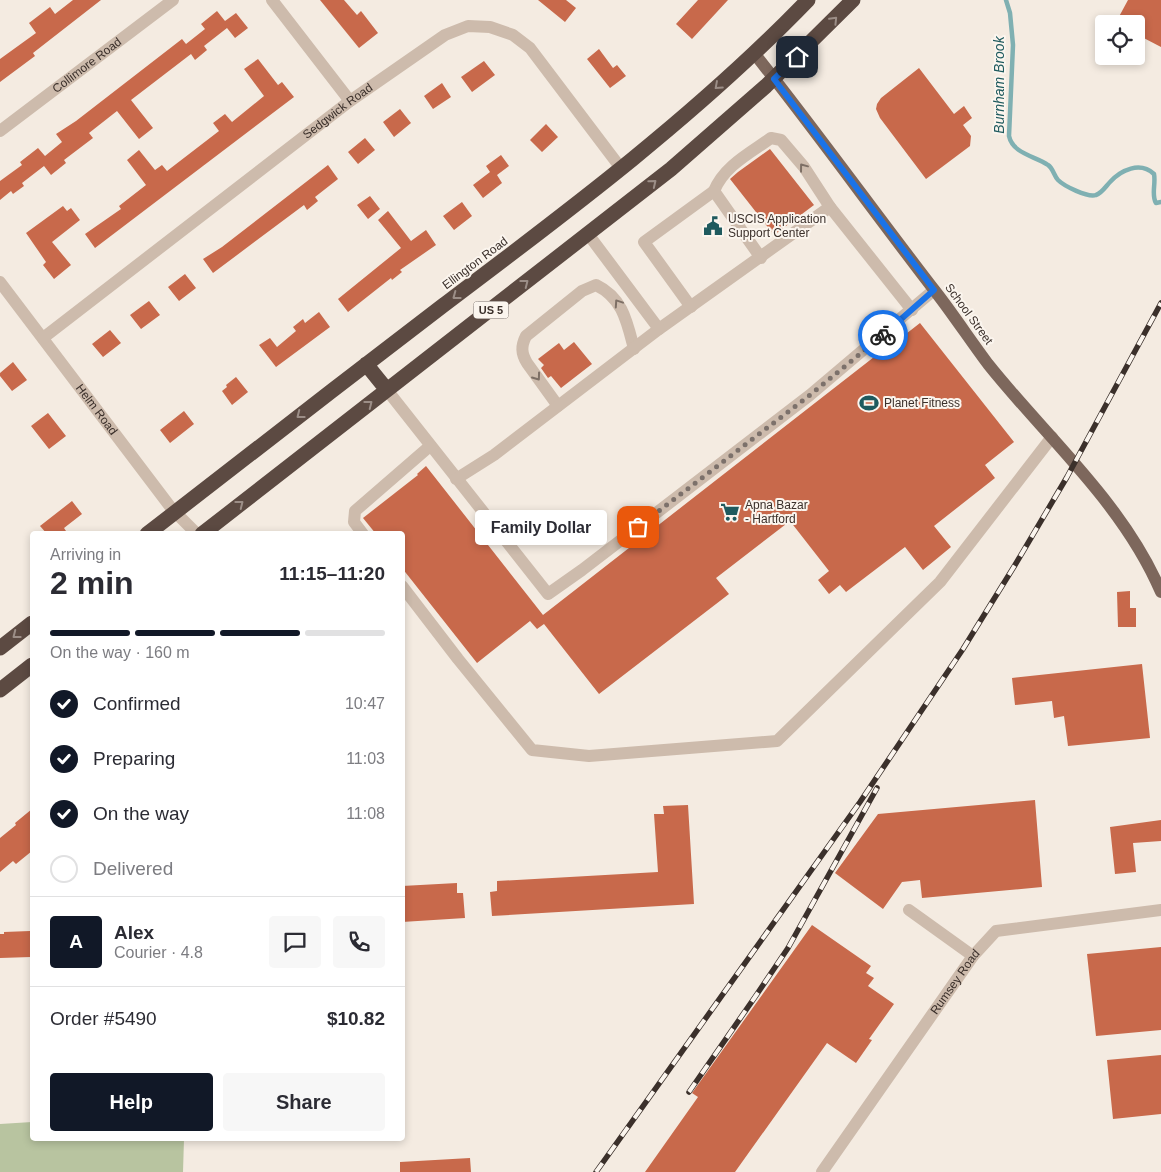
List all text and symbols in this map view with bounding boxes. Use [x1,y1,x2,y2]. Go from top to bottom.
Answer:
map controls [1095,15,1145,65]
button: locate [1095,15,1145,65]
one-way arrow [828,17,837,26]
street label: Collimore Road [50,35,124,96]
water label: Burnham Brook [991,35,1007,134]
pin [776,36,818,78]
icon: home [783,43,811,71]
street label: Sedgwick Road [300,80,375,142]
one-way arrow [714,80,723,89]
one-way arrow [800,163,809,173]
one-way arrow [647,181,656,189]
place label: USCIS Application Support Center [728,212,826,240]
public building icon: USCIS Application Support Center [702,215,724,237]
street label: Ellington Road [440,234,510,292]
one-way arrow [519,281,528,289]
street label: School Street [942,281,996,348]
one-way arrow [453,290,462,298]
one-way arrow [614,299,624,308]
road number: US 5 [474,302,508,318]
courier [858,310,908,360]
icon: bike [869,321,897,349]
one-way arrow [531,371,540,381]
street label: Helm Road [73,381,120,438]
sports icon: Planet Fitness [858,392,880,414]
place label: Planet Fitness [884,396,960,410]
one-way arrow [363,402,372,410]
one-way arrow [297,410,306,418]
place label: Apna Bazar - Hartford [745,498,808,526]
one-way arrow [234,501,244,510]
supermarket icon: Apna Bazar - Hartford [719,501,741,523]
pin [617,506,659,548]
callout: Family Dollar [476,510,608,544]
icon: bag [624,513,652,541]
text: Family Dollar [491,519,591,536]
text: Arriving in [50,546,121,563]
text: 11:15–11:20 [279,563,385,584]
text: 2 min [50,565,134,601]
one-way arrow [13,630,22,638]
text: On the way · 160 m [50,644,190,661]
icon: check [50,690,78,718]
text: Confirmed [93,693,181,714]
text: 10:47 [345,695,385,712]
icon: check [50,745,78,773]
text: Preparing [93,748,175,769]
text: 11:03 [346,750,385,767]
icon: check [50,800,78,828]
text: On the way [93,803,189,824]
text: 11:08 [346,805,385,822]
text: Delivered [93,858,173,879]
button: chat [269,916,321,968]
button: phone [333,916,385,968]
text: Alex [114,922,154,943]
text: A [69,931,83,952]
text: Courier · 4.8 [114,944,203,961]
street label: Rumsey Road [927,946,983,1017]
text: Order #5490 [50,1008,157,1029]
text: $10.82 [327,1008,385,1029]
button: Help [50,1073,213,1131]
button: Share [223,1073,385,1131]

